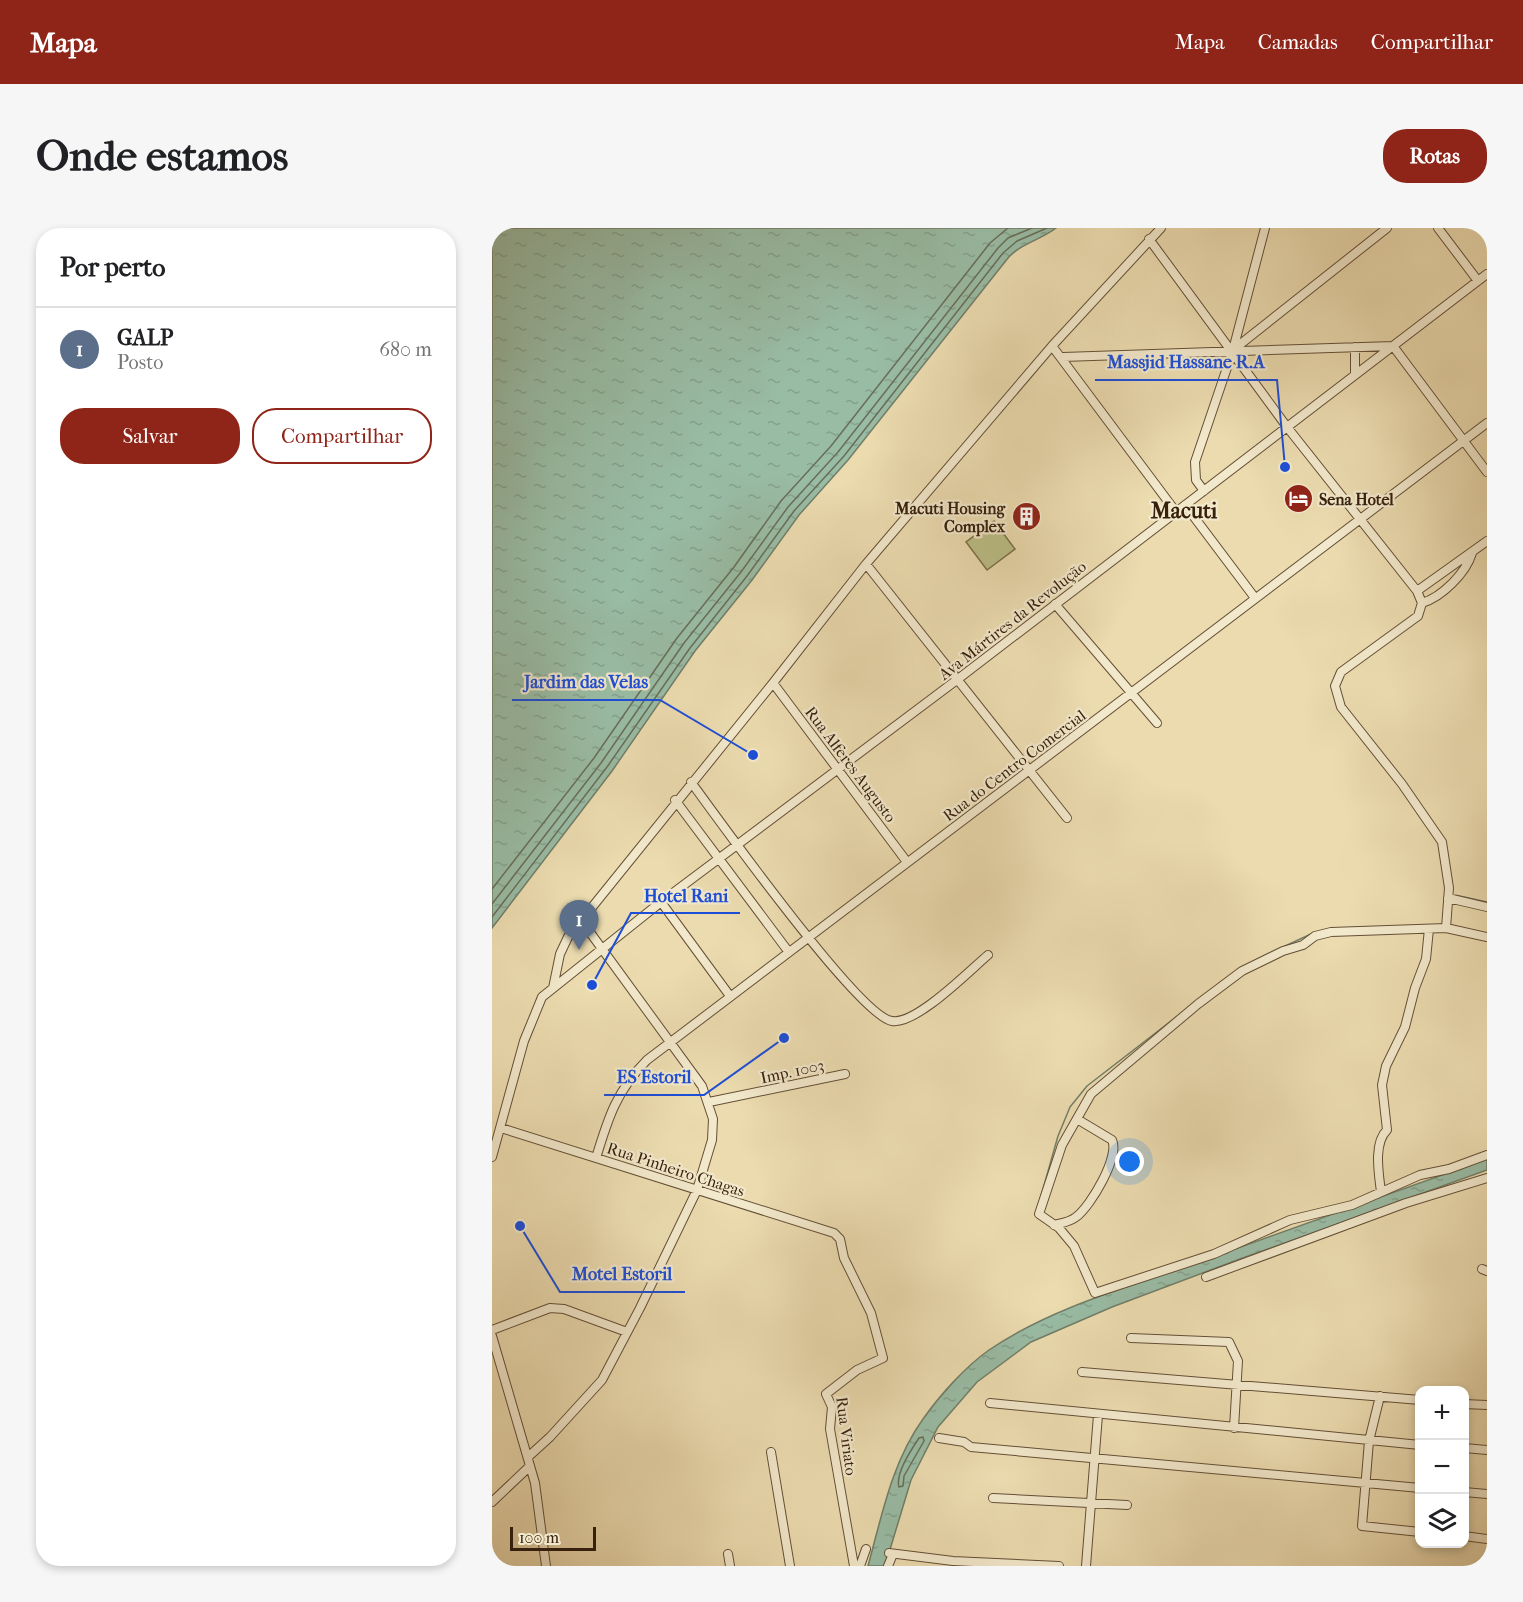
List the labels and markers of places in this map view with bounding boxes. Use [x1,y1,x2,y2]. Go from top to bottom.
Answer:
callout: Massjid Hassane R.A [1095,344,1277,380]
hotel icon: Sena Hotel [1282,483,1314,515]
place label: Sena Hotel [1319,490,1394,509]
place label: Macuti Housing Complex [894,499,1006,537]
building icon: Macuti Housing Complex [1010,501,1042,533]
callout: Jardim das Velas [512,664,660,700]
callout: Hotel Rani [631,877,740,913]
pin: 1 [560,900,598,950]
callout: ES Estoril [604,1059,704,1095]
callout: Motel Estoril [560,1256,685,1292]

